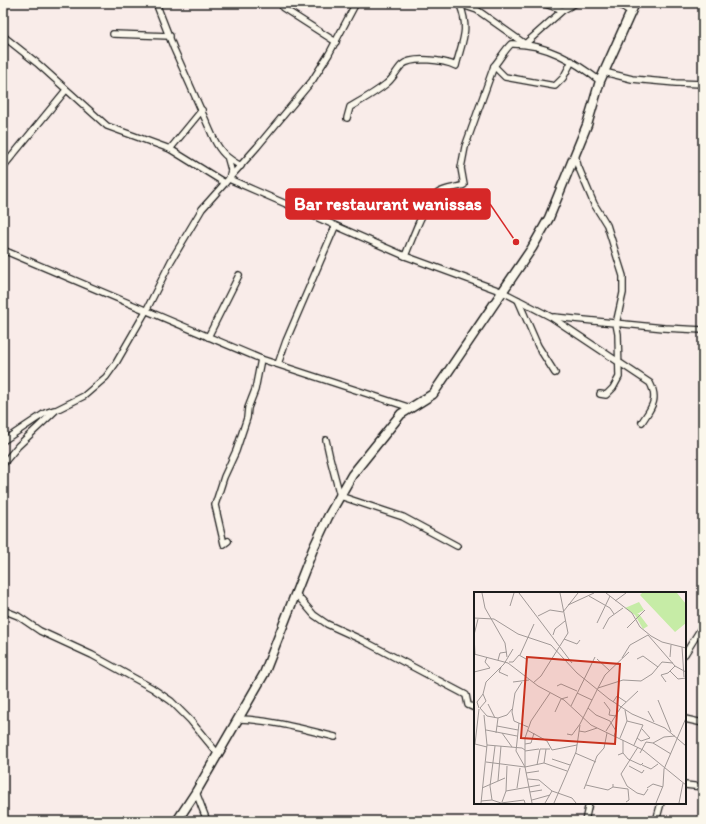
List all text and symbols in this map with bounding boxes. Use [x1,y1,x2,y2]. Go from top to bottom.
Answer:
callout: Bar restaurant wanissas [286,189,490,219]
text: Bar restaurant wanissas [294,193,482,215]
inset map [474,592,686,804]

